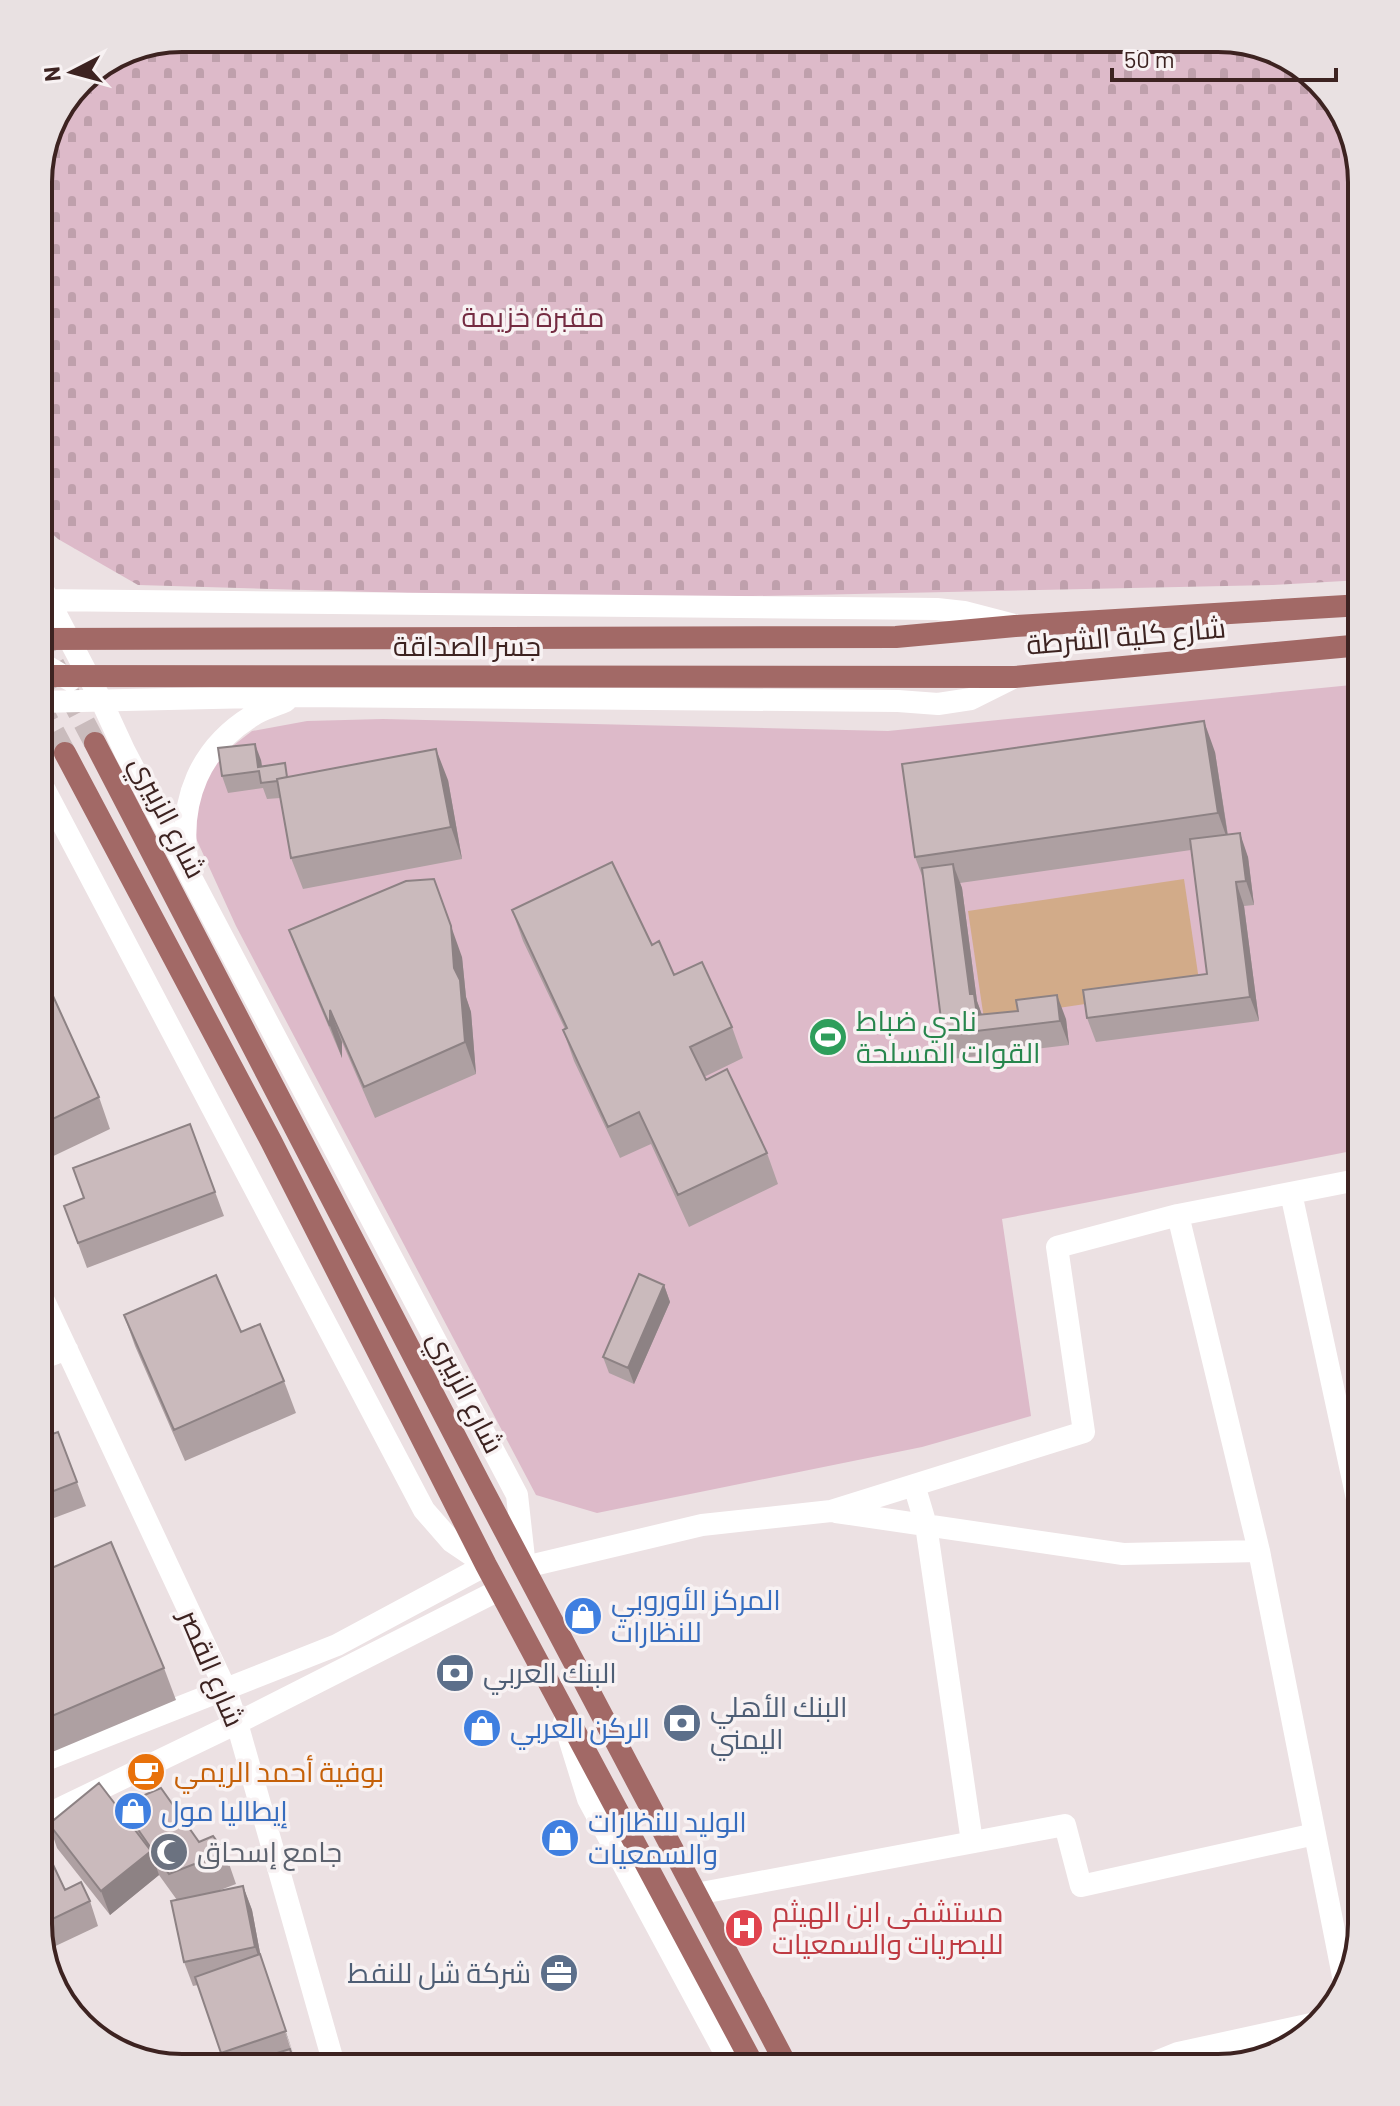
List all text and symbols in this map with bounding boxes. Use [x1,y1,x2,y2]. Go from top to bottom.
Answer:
north arrow [32,32,112,112]
scale bar [1112,32,1336,82]
text: 50 m [1124,44,1175,73]
text: N [37,66,65,83]
park label: مقبرة خزيمة [461,299,605,333]
street label: شارع كلية الشرطة [1025,609,1227,664]
street label: جسر الصداقة [393,628,541,662]
street label: شارع الزبيري [118,750,214,886]
place label: نادي ضباط القوات المسلحة [856,1003,1040,1069]
sports icon: نادي ضباط القوات المسلحة [807,1016,849,1058]
street label: شارع الزبيري [416,1325,512,1461]
place label: المركز الأوروبي للنظارات [611,1582,781,1648]
shop icon: المركز الأوروبي للنظارات [562,1595,604,1637]
street label: شارع القصر [169,1602,253,1733]
bank icon: البنك العربي [434,1652,476,1694]
place label: البنك العربي [483,1655,617,1695]
place label: البنك الأهلي اليمني [710,1689,847,1761]
bank icon: البنك الأهلي اليمني [661,1702,703,1744]
shop icon: الركن العربي [461,1707,503,1749]
place label: الركن العربي [510,1710,650,1750]
cafe icon: بوفية أحمد الريمي [125,1751,167,1793]
place label: بوفية أحمد الريمي [174,1754,384,1794]
shop icon: إيطاليا مول [112,1790,154,1832]
place label: إيطاليا مول [161,1793,288,1829]
place label: الوليد للنظارات والسمعيات [588,1804,747,1870]
shop icon: الوليد للنظارات والسمعيات [539,1817,581,1859]
mosque icon: جامع إسحاق [148,1831,190,1873]
place label: جامع إسحاق [197,1834,342,1871]
place label: مستشفى ابن الهيثم للبصريات والسمعيات [772,1894,1003,1960]
hospital icon: مستشفى ابن الهيثم للبصريات والسمعيات [723,1907,765,1949]
office icon: شركة شل للنفط [538,1952,580,1994]
place label: شركة شل للنفط [348,1955,531,1990]

